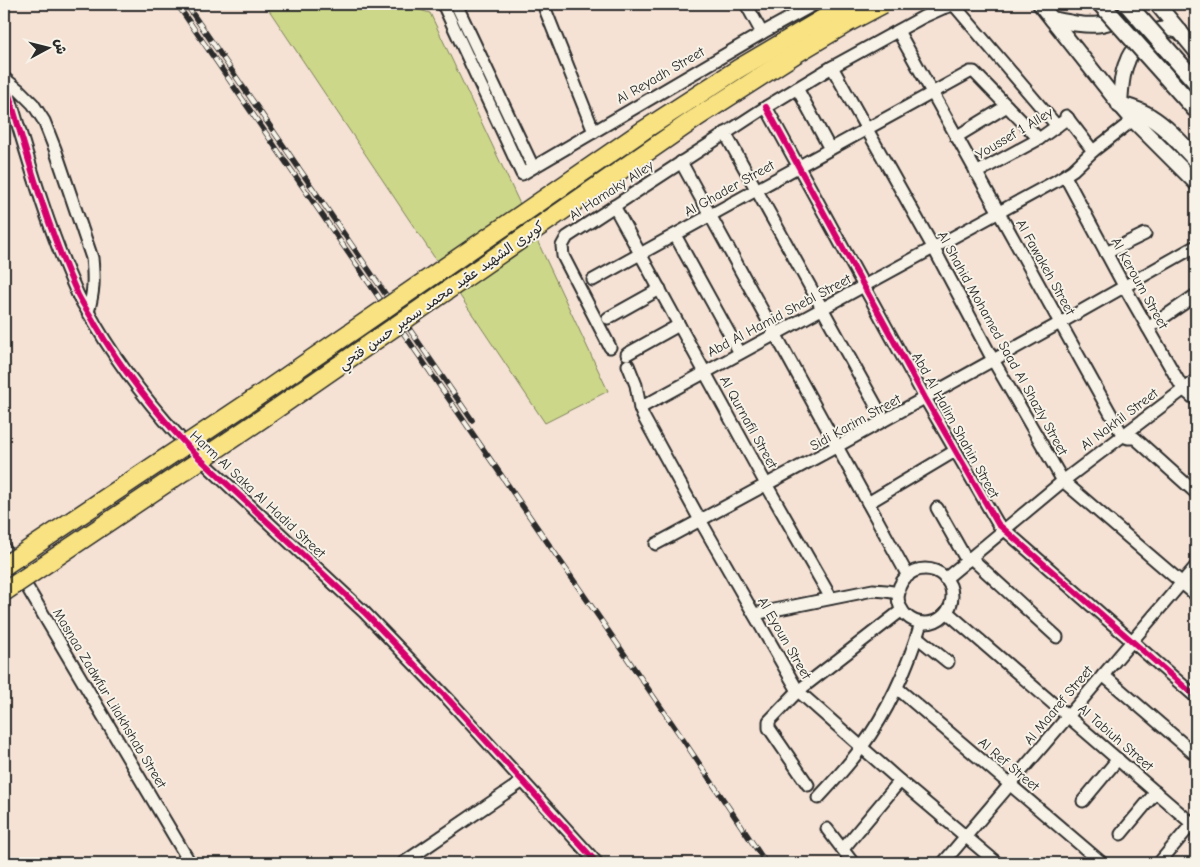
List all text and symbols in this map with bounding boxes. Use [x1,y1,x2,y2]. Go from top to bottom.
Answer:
north arrow [22,22,72,72]
text: ش [51,38,70,55]
street label: Al Reyadh Street [613,43,708,108]
street label: Youssef 1 Alley [973,103,1057,163]
street label: Al Hamaky Alley [566,156,657,224]
street label: Al Ghader Street [681,156,778,220]
street label: Al Fawakeh Street [1012,217,1079,319]
street label: كوبرى الشهيد عقيد محمد سمير حسن فتحي [335,218,550,377]
street label: Al Shahid Mohamed Saad Al Shazly Street [934,228,1072,459]
street label: Al Keroum Street [1107,235,1172,333]
street label: Abd Al Hamid Shebl Street [704,270,855,361]
street label: Abd Al Halim Shahin Street [908,349,1003,502]
street label: Al Qurnafil Street [716,373,782,472]
street label: Al Nakhil Street [1077,384,1162,454]
street label: Sidi Karim Street [807,390,905,454]
street label: Harm Al Saka Al Hadid Street [186,427,330,562]
street label: Al Eyoun Street [754,594,816,683]
street label: Masnaa Zadwfur Lilakhshab Street [49,605,171,792]
street label: Al Maaref Street [1020,662,1097,748]
street label: Al Tabiuh Street [1075,700,1158,775]
street label: Al Ref Street [975,734,1044,796]

